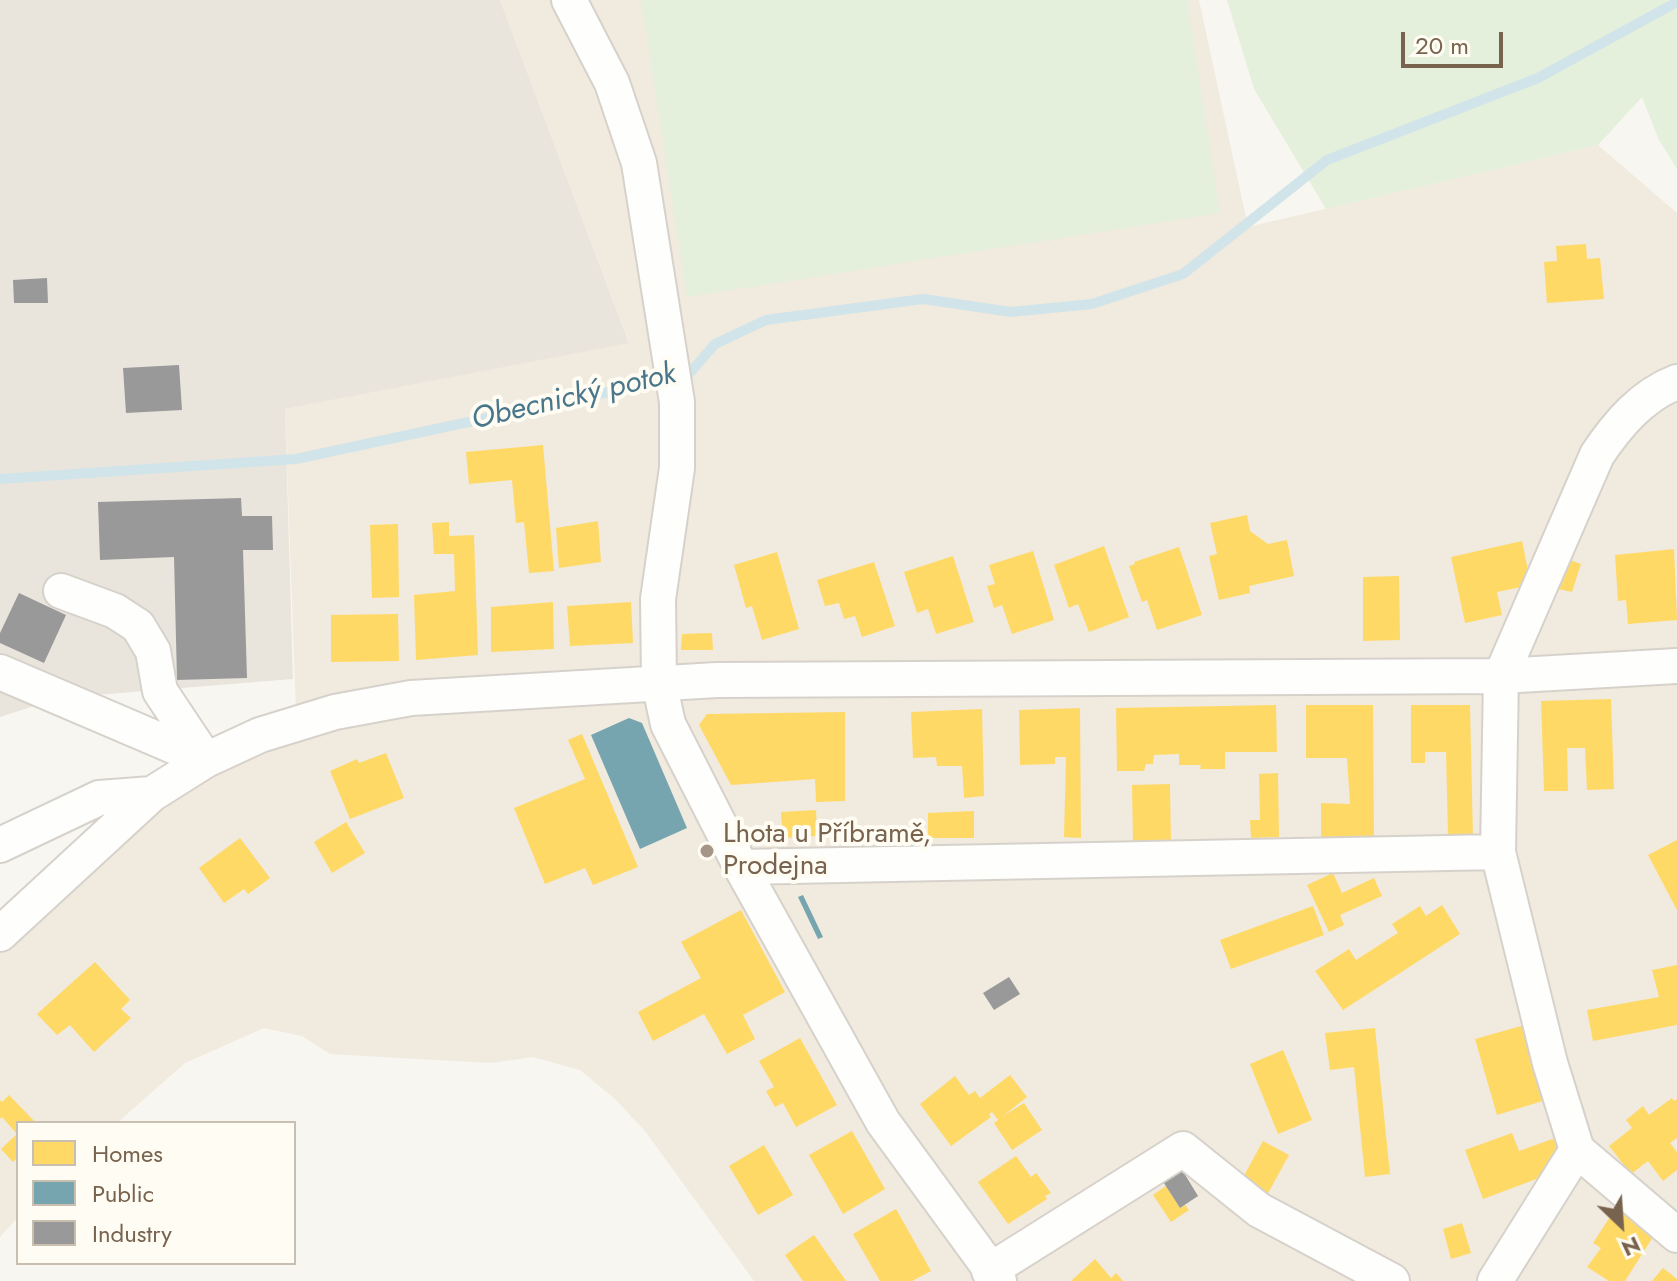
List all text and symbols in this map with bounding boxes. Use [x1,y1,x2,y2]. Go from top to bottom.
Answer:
scale bar [1405,16,1507,66]
text: 20 m [1415,28,1469,63]
water label: Obecnický potok [468,357,680,439]
place label: Lhota u Příbramě, Prodejna [723,818,931,884]
marker: Lhota u Příbramě, Prodejna [698,842,716,860]
legend [16,1121,296,1265]
text: Homes [92,1136,163,1171]
text: Public [92,1176,154,1211]
north arrow [1581,1185,1661,1265]
text: Industry [92,1216,172,1251]
text: N [1616,1229,1646,1265]

